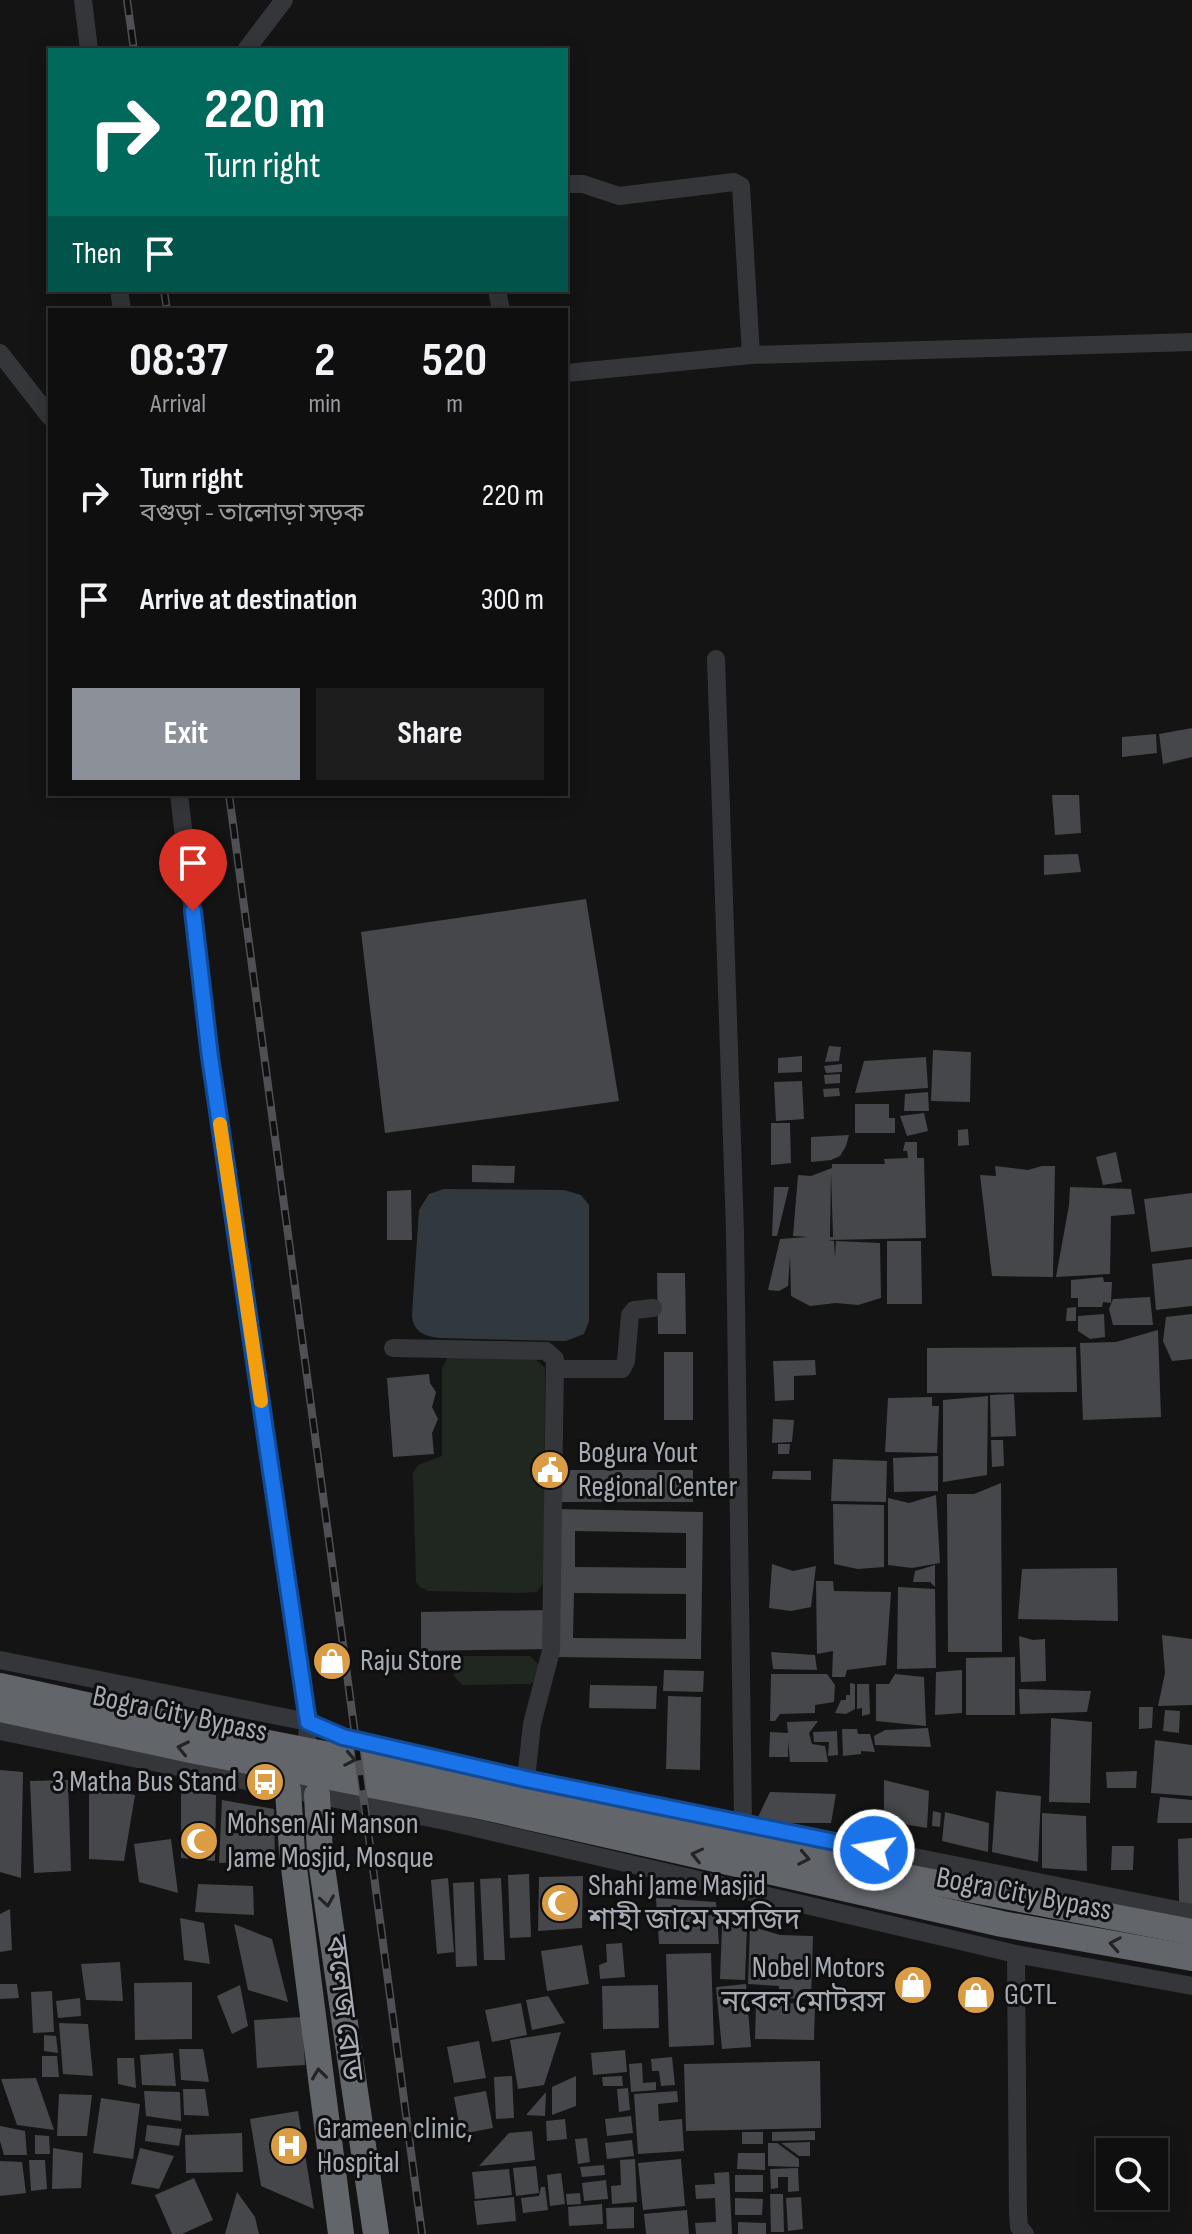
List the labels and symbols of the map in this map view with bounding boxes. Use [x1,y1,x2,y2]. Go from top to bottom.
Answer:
pin [159,829,227,911]
place label: Bogura Yout Regional Center [578,1435,738,1505]
public building icon: Bogura Yout Regional Center [529,1449,571,1491]
shop icon: Raju Store [311,1640,353,1682]
place label: Raju Store [360,1643,462,1679]
street label: Bogra City Bypass [89,1678,271,1750]
one-way arrow [177,1740,191,1757]
one-way arrow [343,1750,357,1767]
bus stop icon: 3 Matha Bus Stand [244,1761,286,1803]
place label: 3 Matha Bus Stand [52,1764,237,1800]
place label: Mohsen Ali Manson Jame Mosjid, Mosque [226,1806,434,1876]
position arrow [832,1808,916,1892]
mosque icon: Mohsen Ali Manson Jame Mosjid, Mosque [178,1820,220,1862]
one-way arrow [690,1847,704,1864]
one-way arrow [797,1848,810,1865]
street label: Bogra City Bypass [933,1859,1115,1929]
place label: Shahi Jame Masjid শাহী জামে মসজিদ [587,1868,801,1938]
mosque icon: Shahi Jame Masjid শাহী জামে মসজিদ [539,1882,581,1924]
one-way arrow [318,1894,335,1908]
street label: কলেজ রোড [317,1933,371,2083]
one-way arrow [1108,1937,1122,1954]
place label: Nobel Motors নবেল মোটরস [720,1950,885,2020]
shop icon: Nobel Motors নবেল মোটরস [892,1964,934,2006]
shop icon: GCTL [955,1974,997,2016]
place label: GCTL [1004,1977,1057,2013]
one-way arrow [311,2067,328,2080]
place label: Grameen clinic, Hospital [317,2111,473,2181]
hospital icon: Grameen clinic, Hospital [268,2125,310,2167]

